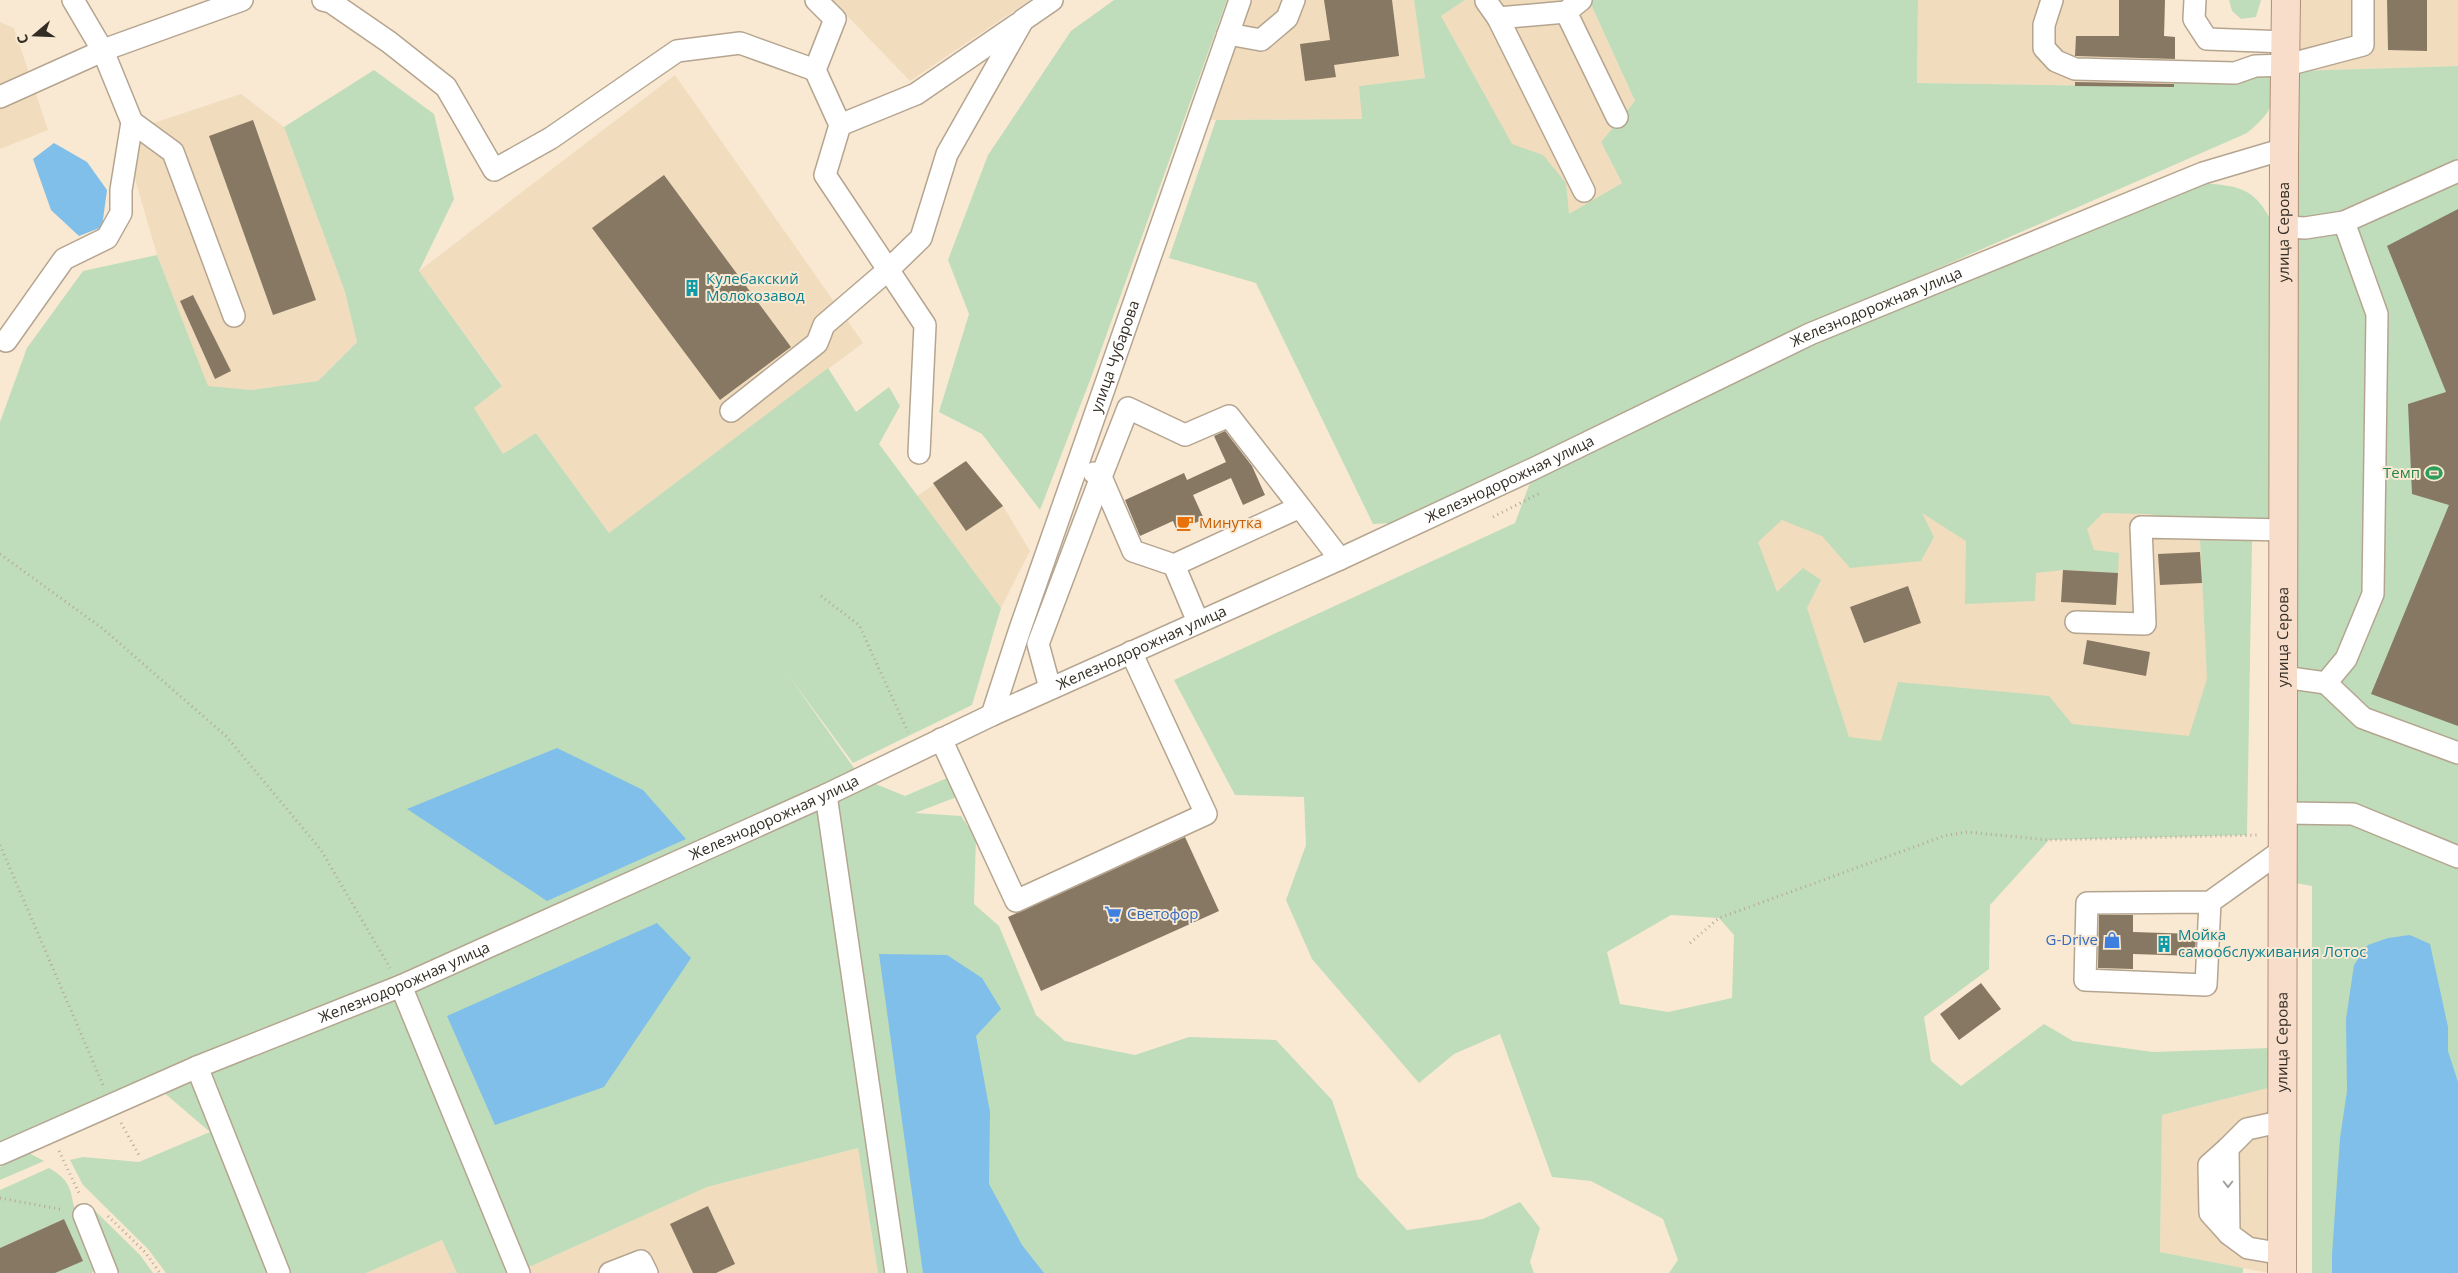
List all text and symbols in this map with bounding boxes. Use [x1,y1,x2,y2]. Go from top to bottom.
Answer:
north arrow [10,10,60,60]
text: С [12,32,33,47]
street label: улица Серова [2273,182,2293,282]
street label: Железнодорожная улица [1787,262,1965,351]
place label: Кулебакский Молокозавод [706,268,805,305]
building icon: Кулебакский Молокозавод [682,278,702,298]
street label: улица Чубарова [1085,297,1143,415]
street label: Железнодорожная улица [1422,430,1597,527]
place label: Темп [2383,462,2420,482]
sports icon: Темп [2424,463,2444,483]
place label: Минутка [1199,512,1262,532]
cafe icon: Минутка [1175,513,1195,533]
street label: улица Серова [2272,587,2292,687]
street label: Железнодорожная улица [1053,600,1229,694]
street label: Железнодорожная улица [686,770,862,864]
place label: Светофор [1127,903,1199,923]
supermarket icon: Светофор [1103,904,1123,924]
place label: Мойка самообслуживания Лотос [2178,924,2366,961]
place label: G-Drive [2046,929,2098,949]
shop icon: G-Drive [2102,930,2122,950]
building icon: Мойка самообслуживания Лотос [2154,934,2174,954]
street label: Железнодорожная улица [315,937,493,1027]
street label: улица Серова [2271,992,2292,1092]
one-way arrow [2223,1181,2233,1189]

